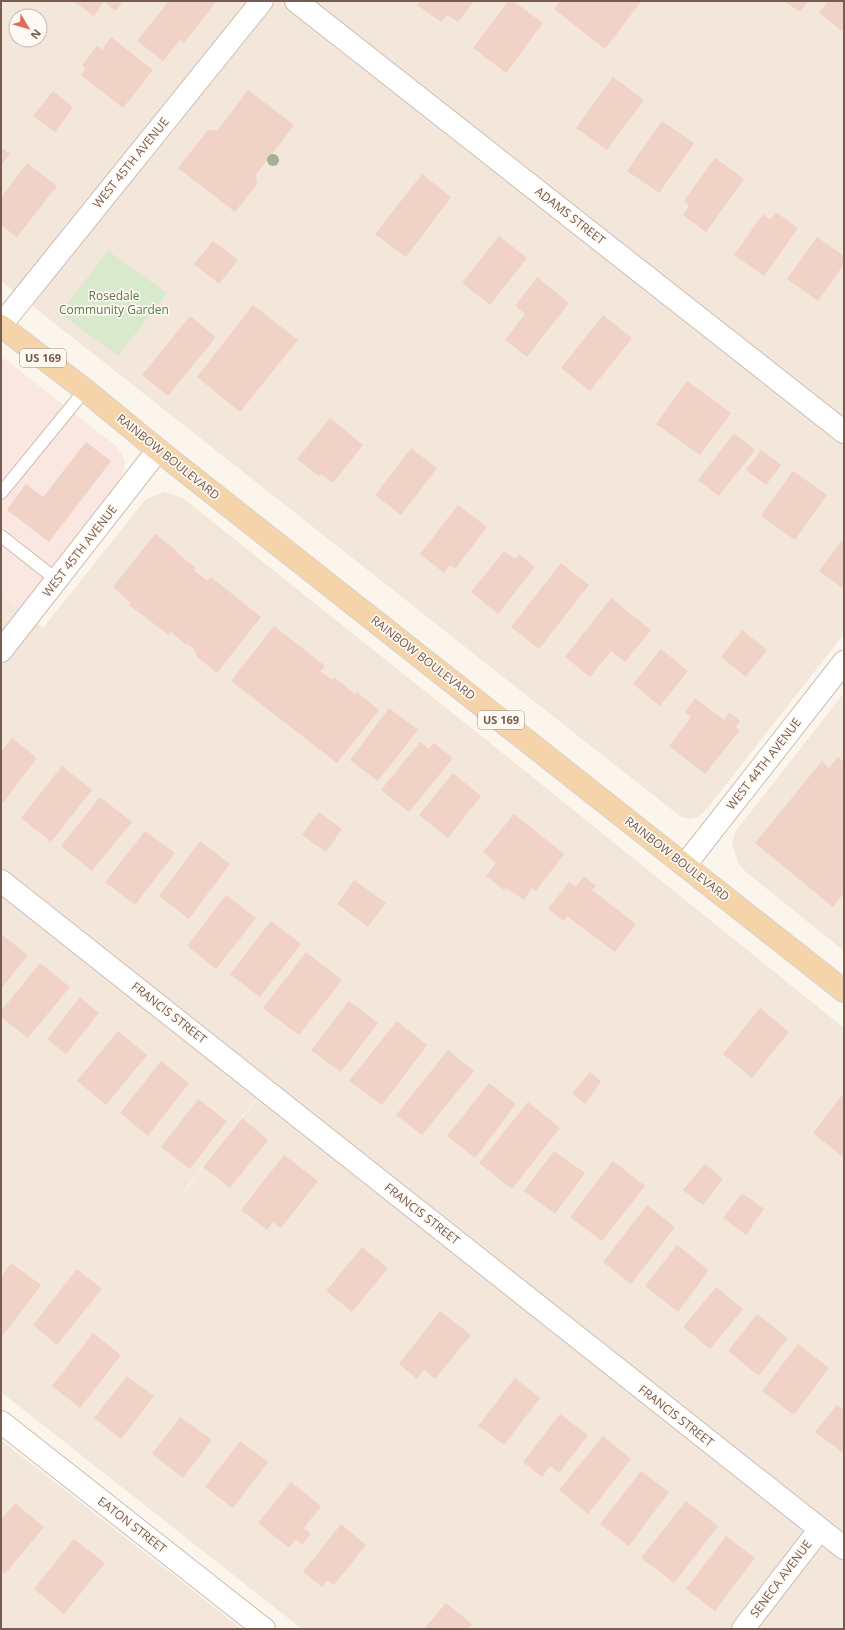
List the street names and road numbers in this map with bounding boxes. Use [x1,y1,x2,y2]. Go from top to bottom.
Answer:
street label: WEST 45TH AVENUE [89,114,173,212]
street label: ADAMS STREET [532,183,609,249]
road number: US 169 [20,349,66,367]
street label: RAINBOW BOULEVARD [113,410,224,504]
street label: WEST 45TH AVENUE [38,501,121,600]
street label: RAINBOW BOULEVARD [368,611,479,704]
road number: US 169 [478,711,524,729]
street label: WEST 44TH AVENUE [722,714,805,813]
street label: RAINBOW BOULEVARD [622,812,733,905]
street label: FRANCIS STREET [128,978,211,1048]
street label: FRANCIS STREET [381,1179,464,1249]
street label: FRANCIS STREET [635,1381,718,1451]
street label: EATON STREET [94,1492,171,1557]
street label: SENECA AVENUE [746,1536,815,1621]

